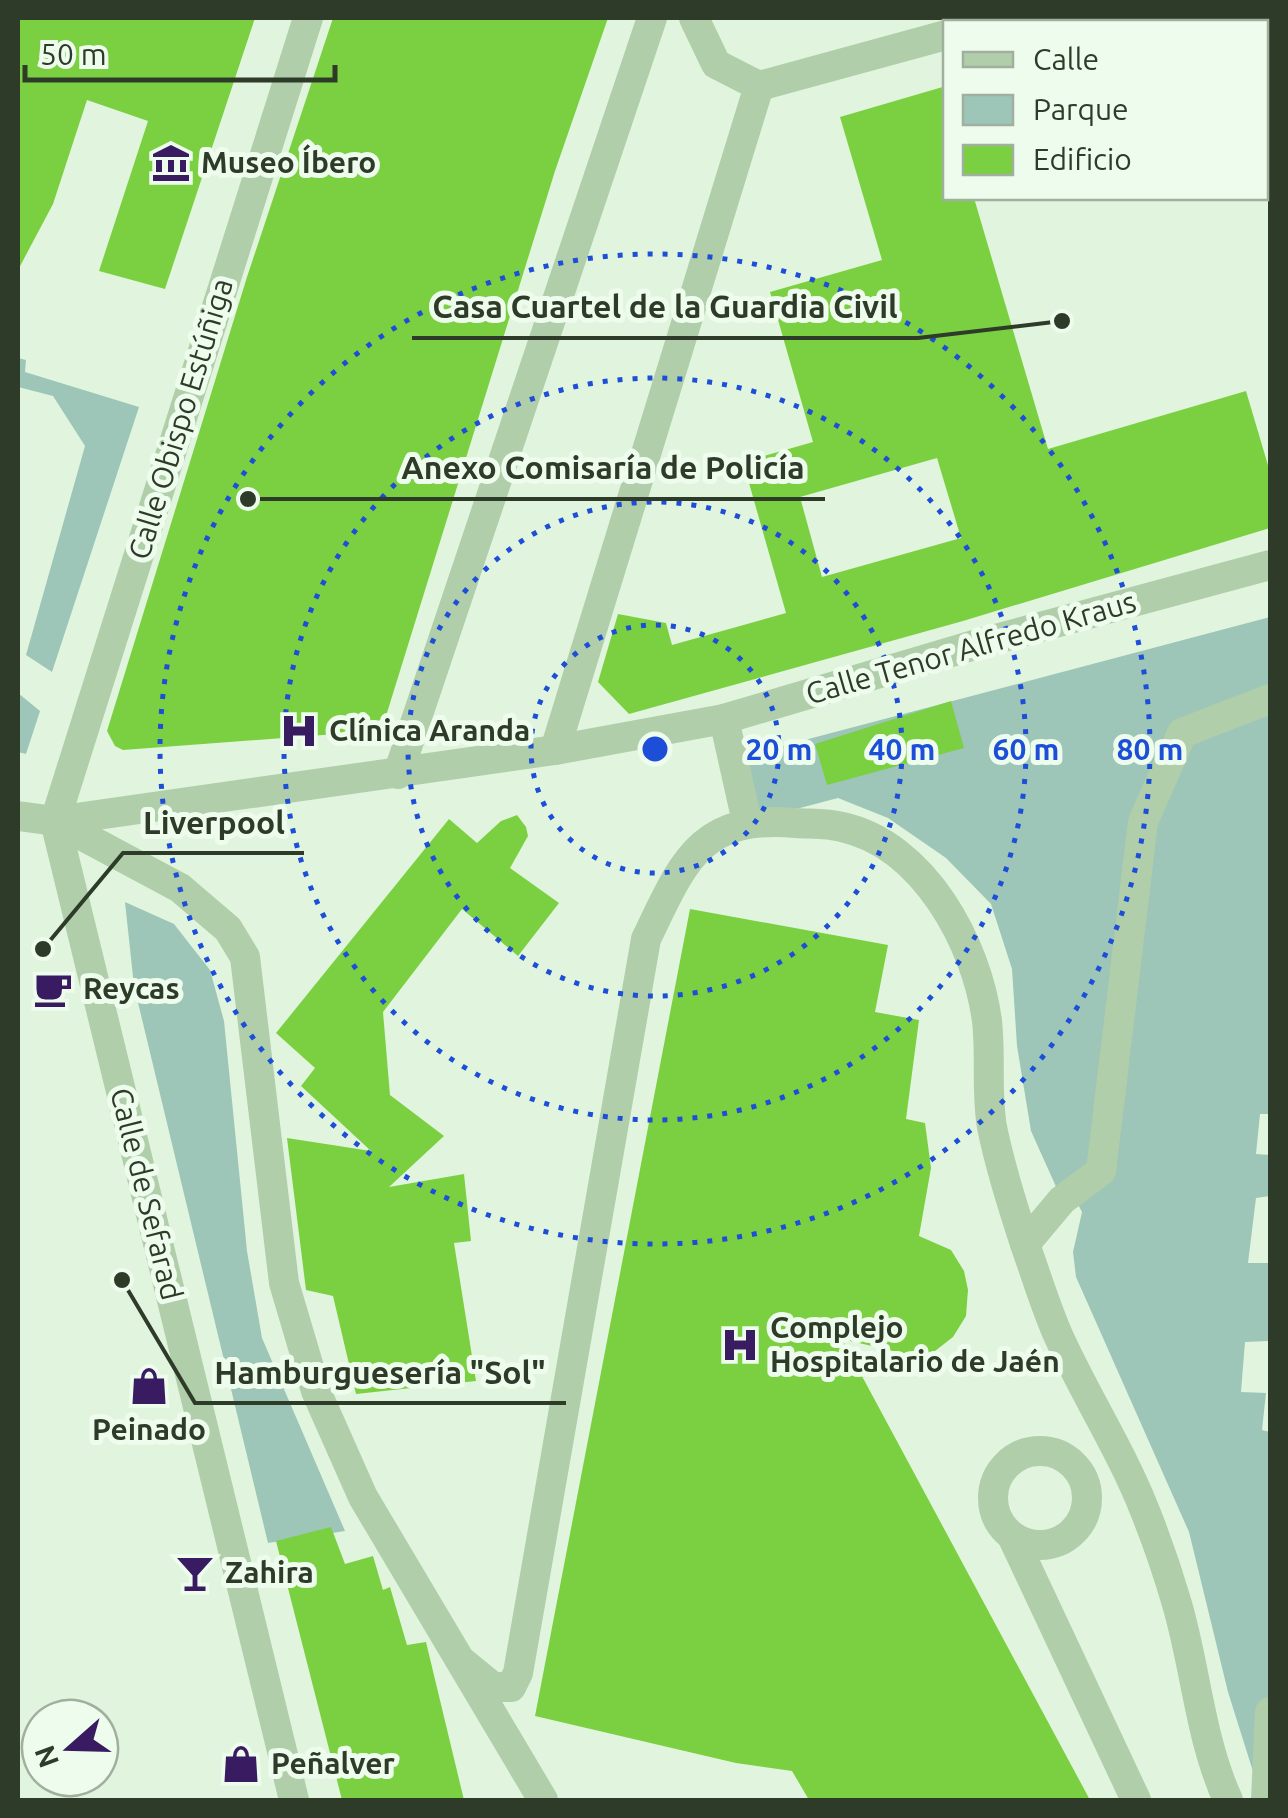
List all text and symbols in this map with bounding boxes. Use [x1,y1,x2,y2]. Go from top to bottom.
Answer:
scale bar [25,20,335,82]
legend [943,20,1268,200]
text: 50 m [40,37,107,71]
text: Calle [1033,42,1099,76]
text: Parque [1033,92,1129,126]
museum icon: Museo Íbero [150,142,192,184]
text: Edificio [1033,142,1132,176]
place label: Museo Íbero [201,144,376,179]
street label: Calle Obispo Estúñiga [121,274,239,563]
callout: Casa Cuartel de la Guardia Civil [412,276,918,338]
text: Casa Cuartel de la Guardia Civil [432,288,898,324]
callout: Anexo Comisaría de Policía [381,437,825,499]
text: Anexo Comisaría de Policía [401,449,805,485]
street label: Calle Tenor Alfredo Kraus [802,584,1140,710]
hospital icon: Clínica Aranda [278,710,320,752]
place label: Clínica Aranda [329,713,530,747]
centre of rings [637,731,673,767]
text: 20 m [746,732,812,766]
text: 40 m [869,732,935,766]
text: 60 m [993,732,1059,766]
text: 80 m [1117,732,1183,766]
callout: Liverpool [123,791,304,853]
text: Liverpool [143,804,285,840]
cafe icon: Reycas [32,968,74,1010]
place label: Reycas [83,971,180,1005]
street label: Calle de Sefarad [104,1084,190,1303]
place label: Complejo Hospitalario de Jaén [770,1310,1060,1378]
hospital icon: Complejo Hospitalario de Jaén [719,1324,761,1366]
callout: Hamburguesería "Sol" [195,1341,566,1403]
text: Hamburguesería "Sol" [214,1354,546,1390]
shop icon: Peinado [128,1365,170,1407]
place label: Peinado [92,1412,206,1446]
bar icon: Zahira [174,1552,216,1594]
place label: Zahira [225,1555,314,1589]
north arrow [20,1698,120,1798]
text: N [28,1742,64,1772]
shop icon: Peñalver [220,1743,262,1785]
place label: Peñalver [271,1746,395,1780]

